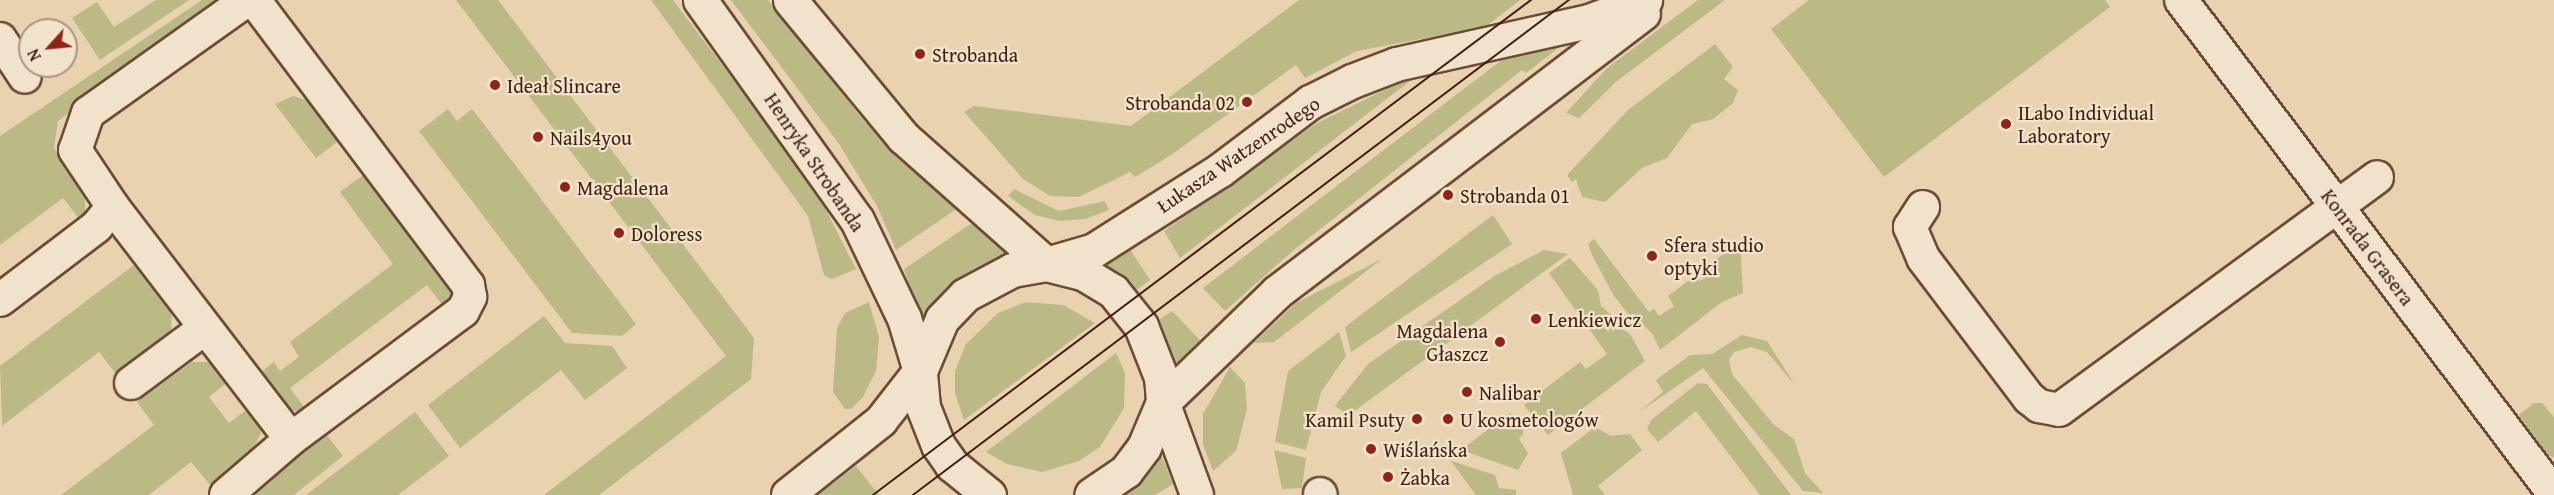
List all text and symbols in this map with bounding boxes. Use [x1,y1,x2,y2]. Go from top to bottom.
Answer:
north arrow [18,18,78,78]
place label: Strobanda [932,42,1018,66]
text: N [21,45,47,65]
marker: Strobanda [913,47,927,61]
place label: Ideał Slincare [507,73,621,97]
marker: Ideał Slincare [488,78,502,92]
street label: Henryka Strobanda [760,88,870,236]
place label: Strobanda 02 [1125,90,1235,114]
street label: Łukasza Watzenrodego [1152,91,1324,217]
marker: Strobanda 02 [1240,95,1254,109]
place label: ILabo Individual Laboratory [2018,100,2154,147]
marker: ILabo Individual Laboratory [1999,117,2013,131]
place label: Nails4you [550,125,632,149]
marker: Nails4you [531,130,545,144]
place label: Magdalena [577,175,669,199]
marker: Magdalena [558,180,572,194]
place label: Strobanda 01 [1460,183,1570,207]
street label: Konrada Grasera [2316,184,2420,310]
marker: Strobanda 01 [1441,188,1455,202]
place label: Doloress [631,221,702,245]
marker: Doloress [612,226,626,240]
place label: Sfera studio optyki [1664,232,1764,279]
marker: Sfera studio optyki [1645,249,1659,263]
place label: Lenkiewicz [1548,307,1641,331]
marker: Lenkiewicz [1529,312,1543,326]
place label: Magdalena Głaszcz [1396,318,1488,365]
marker: Magdalena Głaszcz [1493,335,1507,349]
place label: Nalibar [1479,380,1541,404]
marker: Nalibar [1460,385,1474,399]
place label: Kamil Psuty [1305,407,1405,431]
place label: U kosmetologów [1460,407,1599,431]
marker: Kamil Psuty [1410,412,1424,426]
marker: U kosmetologów [1441,412,1455,426]
place label: Wiślańska [1383,437,1467,461]
marker: Wiślańska [1364,442,1378,456]
place label: Żabka [1400,465,1450,489]
marker: Żabka [1381,470,1395,484]

